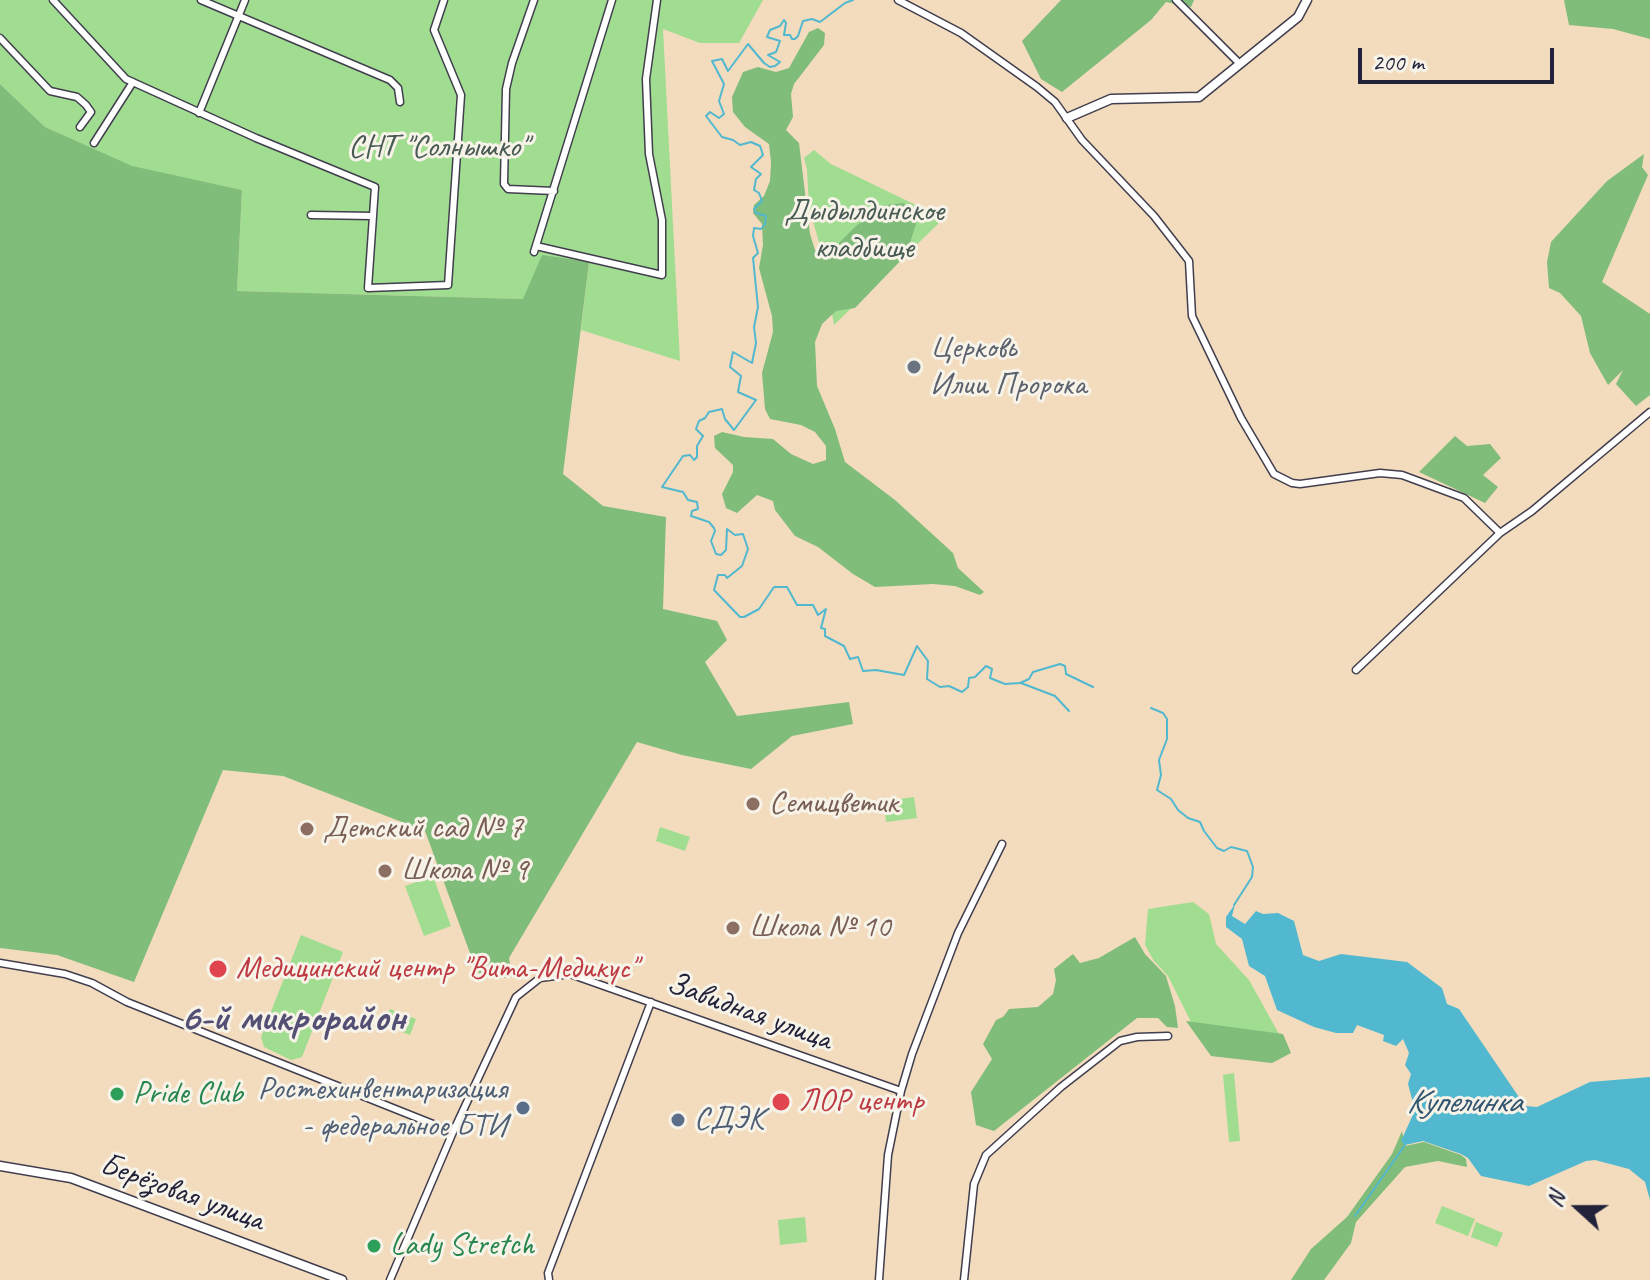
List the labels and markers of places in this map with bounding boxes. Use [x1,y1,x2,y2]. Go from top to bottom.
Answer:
place label: Церковь Илии Пророка [930,330,1086,405]
marker: Церковь Илии Пророка [905,358,923,376]
place label: Семицветик [769,785,898,823]
marker: Семицветик [744,795,762,813]
place label: Детский сад № 7 [323,810,523,848]
marker: Детский сад № 7 [298,820,316,838]
place label: Школа № 9 [401,852,528,890]
marker: Школа № 9 [376,862,394,880]
place label: Школа № 10 [749,909,890,947]
marker: Школа № 10 [724,919,742,937]
place label: Медицинский центр "Вита-Медикус" [236,950,637,988]
marker: Медицинский центр "Вита-Медикус" [207,958,229,980]
place label: Ростехинвентаризация - федеральное БТИ [258,1071,507,1146]
place label: Pride Club [133,1075,243,1113]
place label: ЛОР центр [799,1083,924,1121]
marker: Pride Club [108,1085,126,1103]
marker: ЛОР центр [770,1091,792,1113]
marker: Ростехинвентаризация - федеральное БТИ [514,1099,532,1117]
place label: СДЭК [694,1101,764,1139]
marker: СДЭК [669,1111,687,1129]
place label: Lady Stretch [390,1227,534,1265]
marker: Lady Stretch [365,1237,383,1255]

